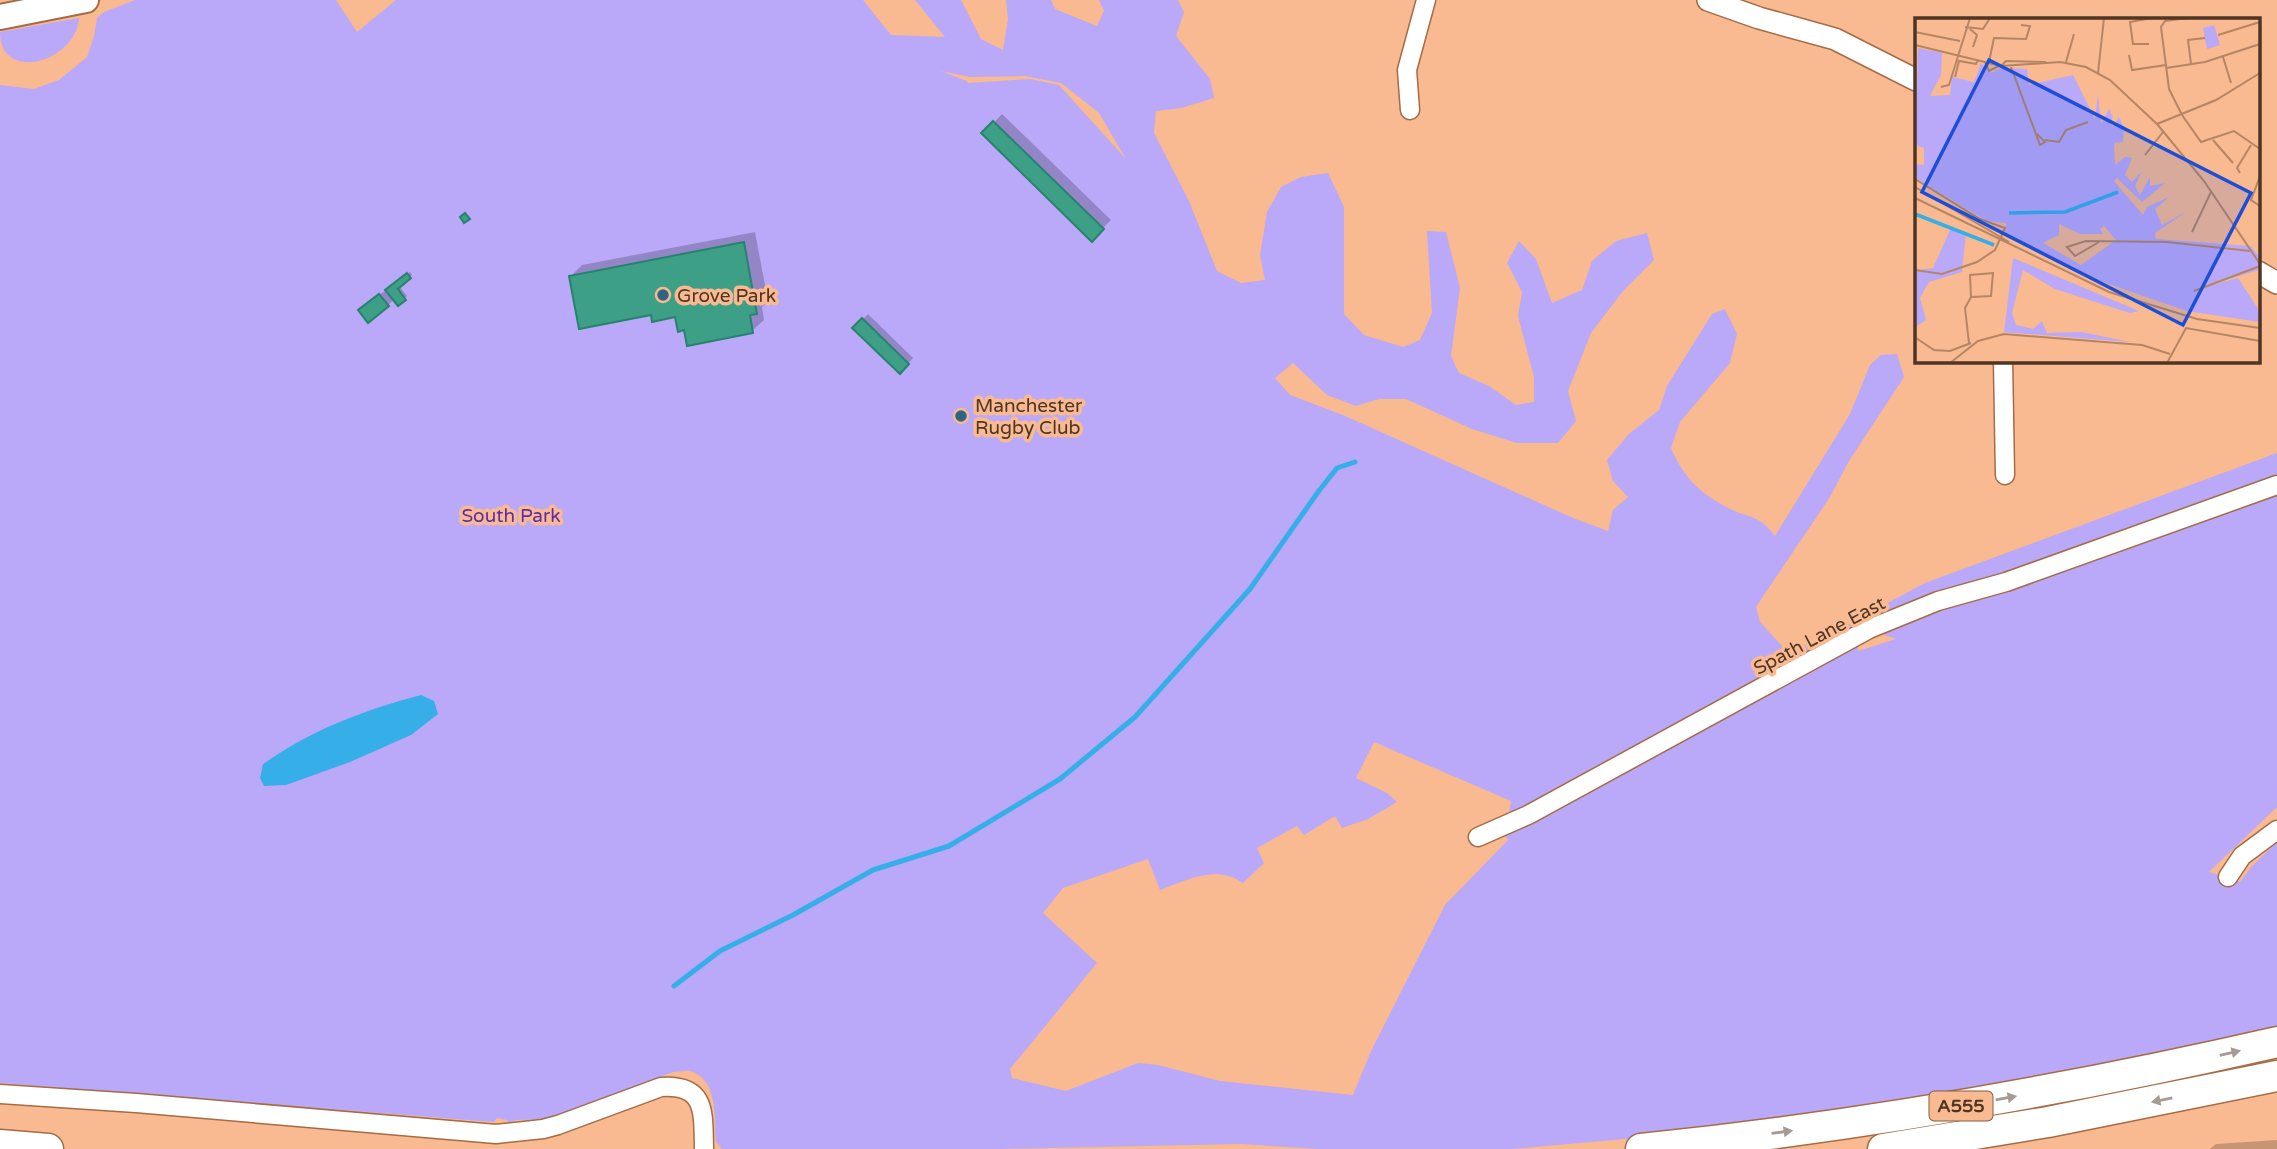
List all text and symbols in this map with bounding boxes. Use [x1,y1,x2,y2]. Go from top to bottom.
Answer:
inset map [1915,18,2260,362]
place label: Grove Park [677,285,776,307]
marker: Grove Park [655,287,671,303]
place label: Manchester Rugby Club [975,395,1083,439]
marker: Manchester Rugby Club [953,408,969,424]
park label: South Park [461,505,561,527]
street label: Spath Lane East [1750,592,1889,680]
one-way arrow [2219,1048,2241,1059]
road number: A555 [1930,1092,1993,1120]
one-way arrow [1996,1092,2018,1103]
one-way arrow [2151,1095,2173,1106]
one-way arrow [1771,1127,1793,1138]

